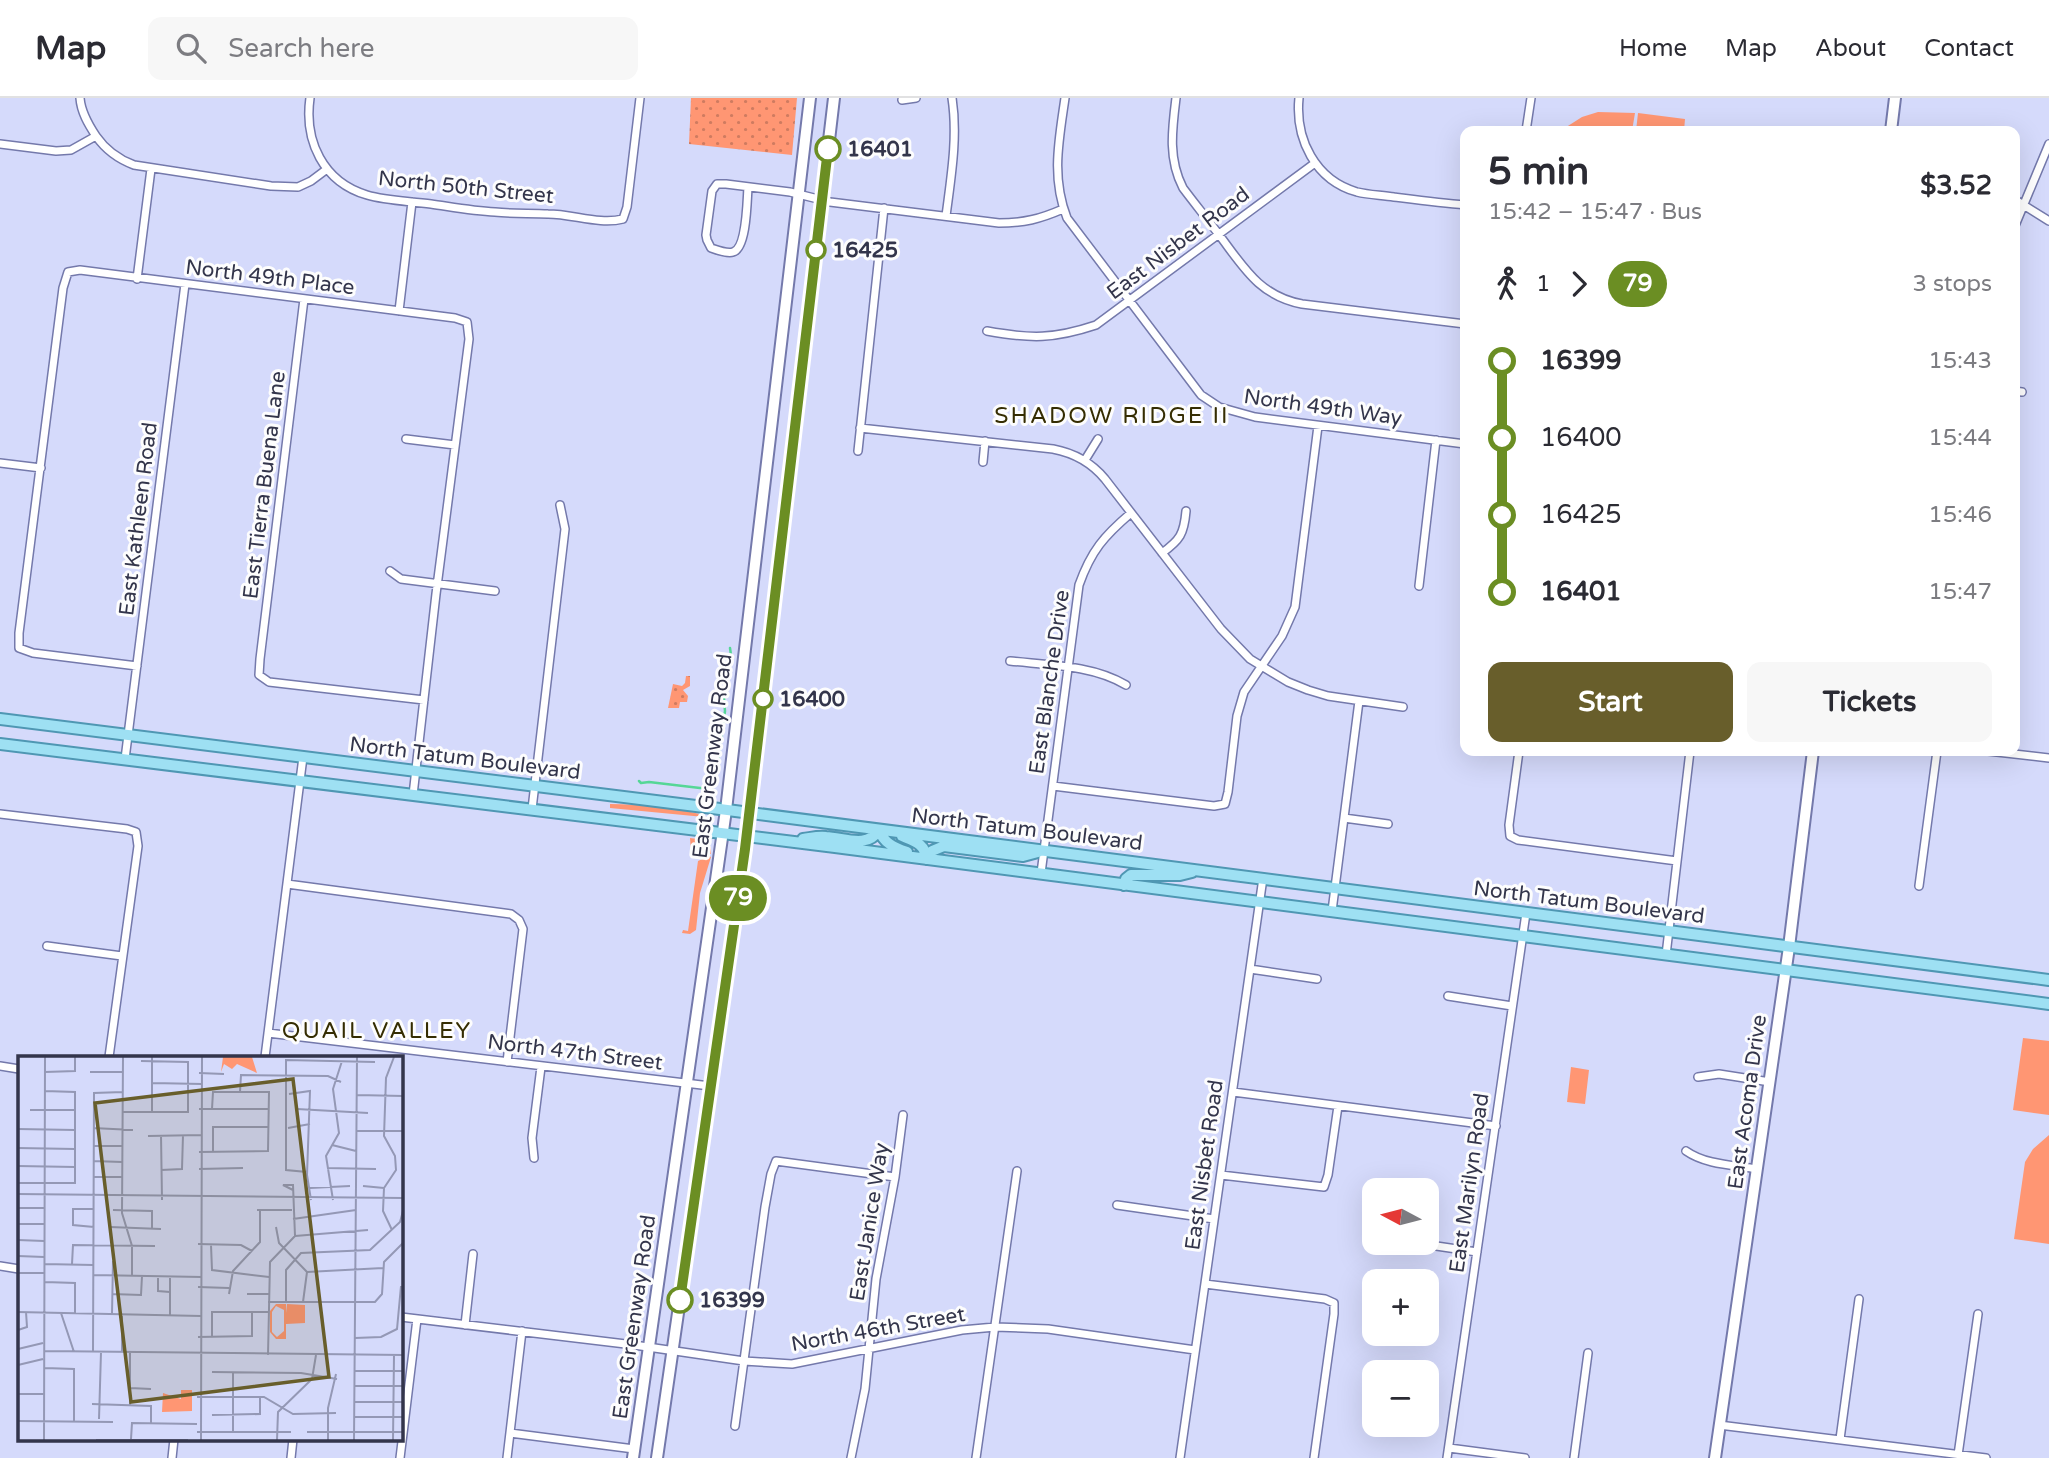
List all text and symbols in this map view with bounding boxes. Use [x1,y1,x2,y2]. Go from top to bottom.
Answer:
search box [148,17,638,80]
text: Map [35,29,106,68]
icon: search [172,29,210,67]
text: Search here [228,33,374,64]
text: Home [1619,34,1687,63]
text: Map [1725,34,1777,63]
text: About [1815,34,1886,63]
text: Contact [1924,34,2014,63]
marker: 16401 [815,136,841,162]
place label: 16401 [847,137,913,162]
text: 5 min [1488,149,1589,195]
street label: North 50th Street [377,166,555,209]
text: $3.52 [1920,170,1992,201]
street label: East Nisbet Road [1102,182,1254,305]
text: 15:42 – 15:47 · Bus [1488,198,1702,226]
place label: 16425 [832,238,898,263]
marker: 16425 [806,240,826,260]
street label: North 49th Place [184,255,356,300]
icon: walk [1488,265,1526,303]
icon: forward [1560,265,1598,303]
text: 79 [1622,269,1653,298]
text: 1 [1536,270,1550,298]
text: 3 stops [1912,270,1992,298]
text: 16399 [1540,345,1622,376]
text: 15:43 [1928,347,1992,375]
street label: East Tierra Buena Lane [238,370,291,600]
street label: North 49th Way [1242,384,1404,431]
district label: SHADOW RIDGE II [994,402,1230,430]
street label: East Kathleen Road [114,421,163,617]
text: 16400 [1540,422,1622,453]
text: 15:44 [1928,424,1992,452]
text: 16425 [1540,499,1622,530]
text: 15:46 [1928,501,1992,529]
text: 16401 [1540,576,1622,607]
text: 15:47 [1928,578,1992,606]
street label: East Blanche Drive [1024,588,1075,776]
street label: East Greenway Road [688,652,737,860]
button: Start [1488,662,1733,742]
button: Tickets [1747,662,1992,742]
place label: 16400 [779,687,845,712]
marker: 16400 [753,689,773,709]
street label: North Tatum Boulevard [348,732,582,785]
street label: North Tatum Boulevard [910,803,1144,856]
line badge: 79 [706,875,770,921]
street label: North Tatum Boulevard [1472,876,1706,929]
text: 79 [723,883,753,912]
street label: East Acoma Drive [1723,1013,1772,1191]
district label: QUAIL VALLEY [282,1017,472,1045]
street label: North 47th Street [486,1029,664,1076]
inset map [18,1056,402,1440]
street label: East Nisbet Road [1180,1078,1229,1252]
street label: East Marilyn Road [1444,1092,1494,1275]
street label: East Janice Way [845,1141,894,1303]
north arrow [1362,1178,1438,1255]
map controls [1362,1178,1439,1437]
street label: East Greenway Road [608,1213,661,1421]
button: + [1362,1269,1439,1346]
marker: 16399 [667,1287,693,1313]
place label: 16399 [699,1288,765,1313]
street label: North 46th Street [789,1302,967,1357]
button: − [1362,1360,1439,1437]

